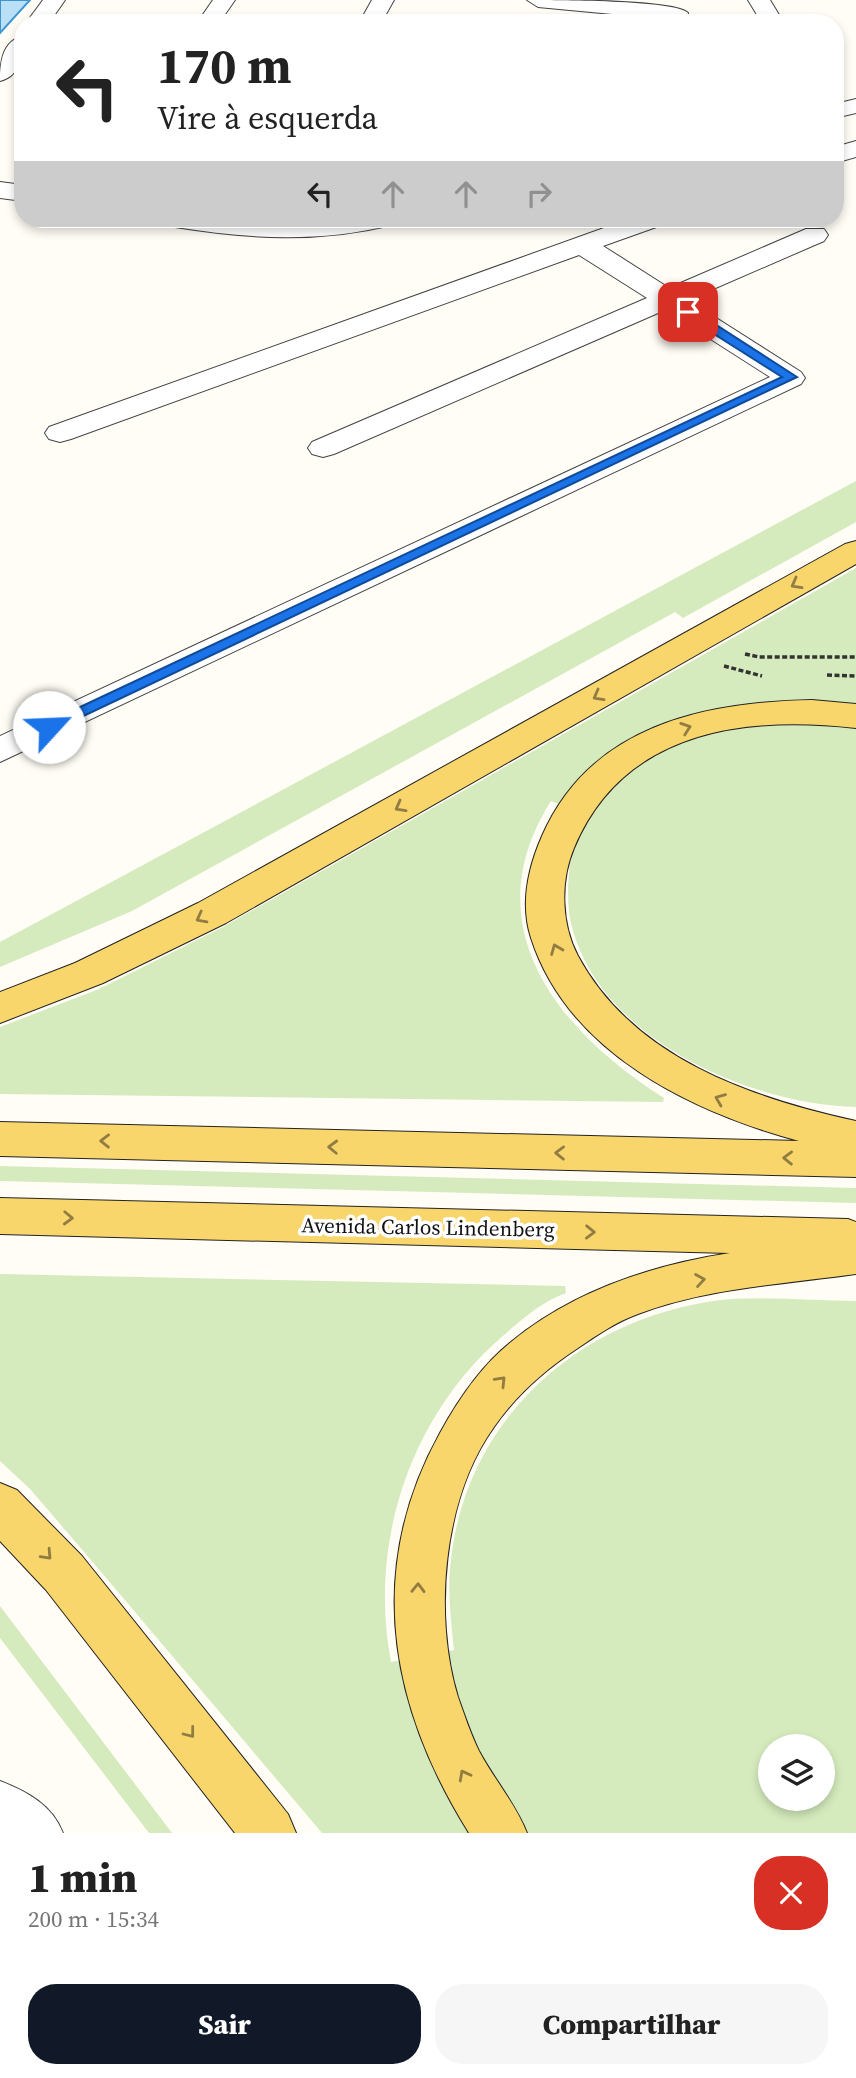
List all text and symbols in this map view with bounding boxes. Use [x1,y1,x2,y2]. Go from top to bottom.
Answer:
text: 170 m [157,32,292,99]
icon: left [42,42,133,133]
text: Vire à esquerda [157,96,378,140]
icon: left [301,175,339,213]
icon: ahead [374,175,412,213]
icon: ahead [447,175,485,213]
icon: right [520,175,558,213]
pin [658,282,718,342]
icon: arrive [669,293,707,331]
one-way arrow [791,576,804,589]
one-way arrow [593,688,605,701]
position arrow [12,690,86,764]
one-way arrow [679,722,691,736]
one-way arrow [394,799,407,812]
one-way arrow [196,910,208,923]
one-way arrow [551,943,565,955]
one-way arrow [714,1094,726,1108]
one-way arrow [100,1134,111,1149]
one-way arrow [327,1140,338,1155]
one-way arrow [555,1145,565,1161]
one-way arrow [782,1151,793,1166]
one-way arrow [63,1210,74,1226]
street label: Avenida Carlos Lindenberg [301,1210,555,1244]
one-way arrow [584,1224,595,1239]
one-way arrow [694,1273,705,1288]
one-way arrow [493,1377,506,1390]
one-way arrow [39,1547,52,1560]
one-way arrow [411,1582,426,1593]
one-way arrow [181,1725,194,1737]
map controls [758,1734,835,1811]
button: layers [758,1734,835,1811]
one-way arrow [459,1770,472,1783]
text: 1 min [28,1848,138,1906]
button: close [754,1856,828,1930]
text: 200 m · 15:34 [28,1903,159,1935]
button: Sair [28,1984,421,2064]
button: Compartilhar [435,1984,828,2064]

